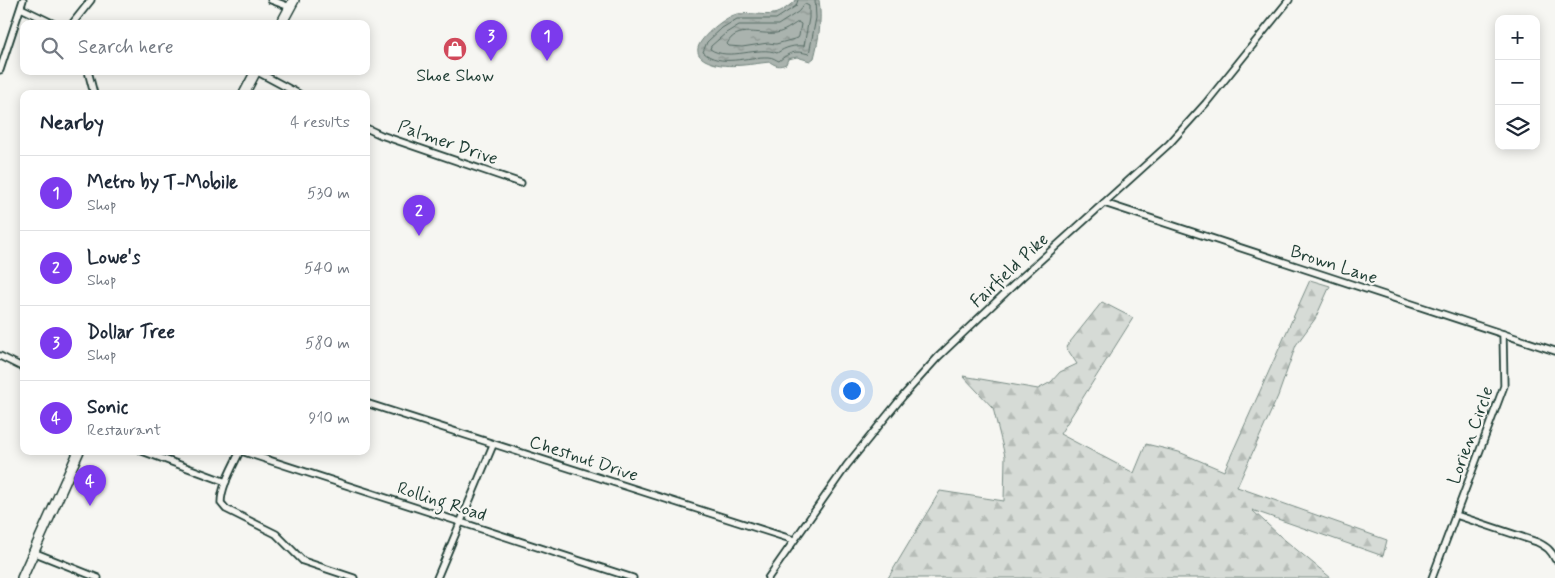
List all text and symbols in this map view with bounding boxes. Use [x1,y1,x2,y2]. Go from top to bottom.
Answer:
map controls [1495,15,1540,150]
button: + [1495,15,1540,60]
search box [20,20,370,75]
pin: 3 [475,20,507,61]
pin: 1 [531,20,563,61]
icon: search [38,34,66,62]
text: Search here [78,35,174,60]
shop icon: Shoe Show [442,36,468,62]
button: − [1495,60,1540,105]
place label: Shoe Show [416,64,494,88]
button: layers [1495,105,1540,150]
text: Nearby [40,109,104,137]
text: 4 results [290,112,350,133]
street label: Palmer Drive [394,115,501,171]
text: Metro by T-Mobile [87,170,238,195]
text: 1 [52,183,60,204]
text: 530 m [307,183,350,204]
text: Shop [87,195,116,216]
pin: 2 [403,195,435,236]
street label: Fairfield Pike [965,228,1054,313]
street label: Brown Lane [1287,240,1380,290]
text: Lowe's [87,245,140,270]
text: 2 [52,258,60,279]
text: 540 m [304,258,350,279]
text: Shop [87,270,116,291]
text: Dollar Tree [87,320,175,345]
text: 3 [52,333,60,354]
text: 580 m [305,333,350,354]
text: Shop [87,345,116,366]
your location [839,378,865,404]
street label: Lorien Circle [1442,383,1500,488]
text: Sonic [87,395,128,420]
text: 4 [51,408,61,429]
text: 910 m [309,408,350,429]
text: Restaurant [87,420,161,441]
street label: Chestnut Drive [526,430,641,488]
pin: 4 [74,465,106,506]
street label: Rolling Road [393,476,489,530]

